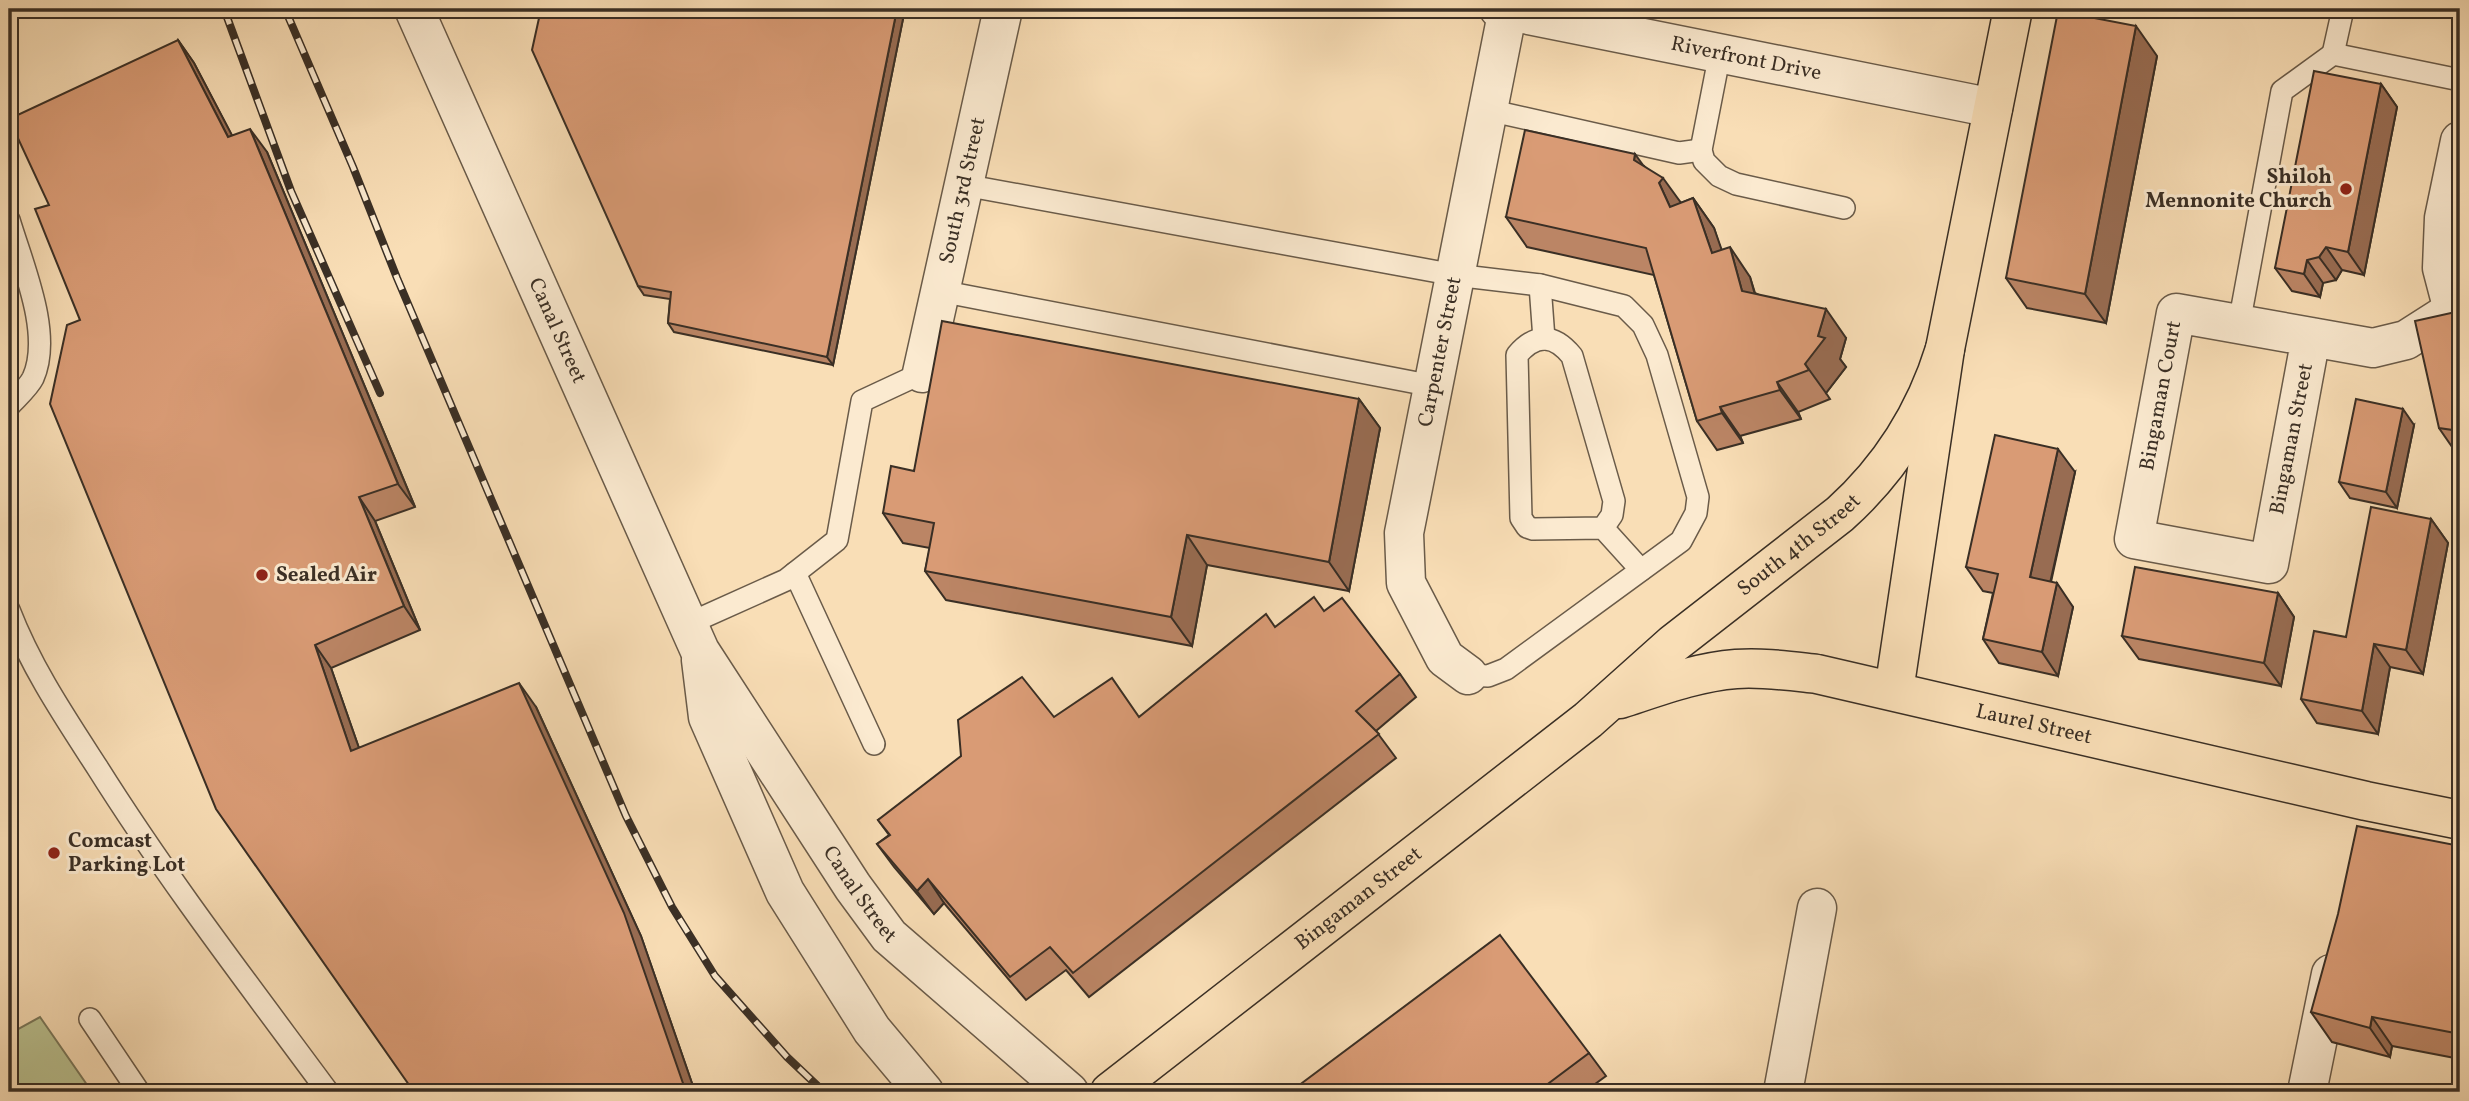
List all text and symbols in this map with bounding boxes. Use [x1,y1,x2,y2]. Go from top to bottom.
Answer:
street label: Riverfront Drive [1668,29,1824,88]
street label: South 3rd Street [932,114,993,267]
place label: Shiloh Mennonite Church [2145,163,2332,216]
marker: Shiloh Mennonite Church [2338,181,2354,197]
street label: Canal Street [521,273,593,388]
street label: Carpenter Street [1411,274,1469,429]
street label: Bingaman Court [2133,318,2189,473]
street label: Bingaman Street [2263,361,2321,517]
street label: South 4th Street [1731,487,1868,603]
place label: Sealed Air [276,561,377,590]
marker: Sealed Air [254,567,270,583]
street label: Laurel Street [1973,697,2095,752]
place label: Comcast Parking Lot [68,827,185,880]
street label: Canal Street [816,840,903,951]
street label: Bingaman Street [1289,840,1428,957]
marker: Comcast Parking Lot [46,845,62,861]

